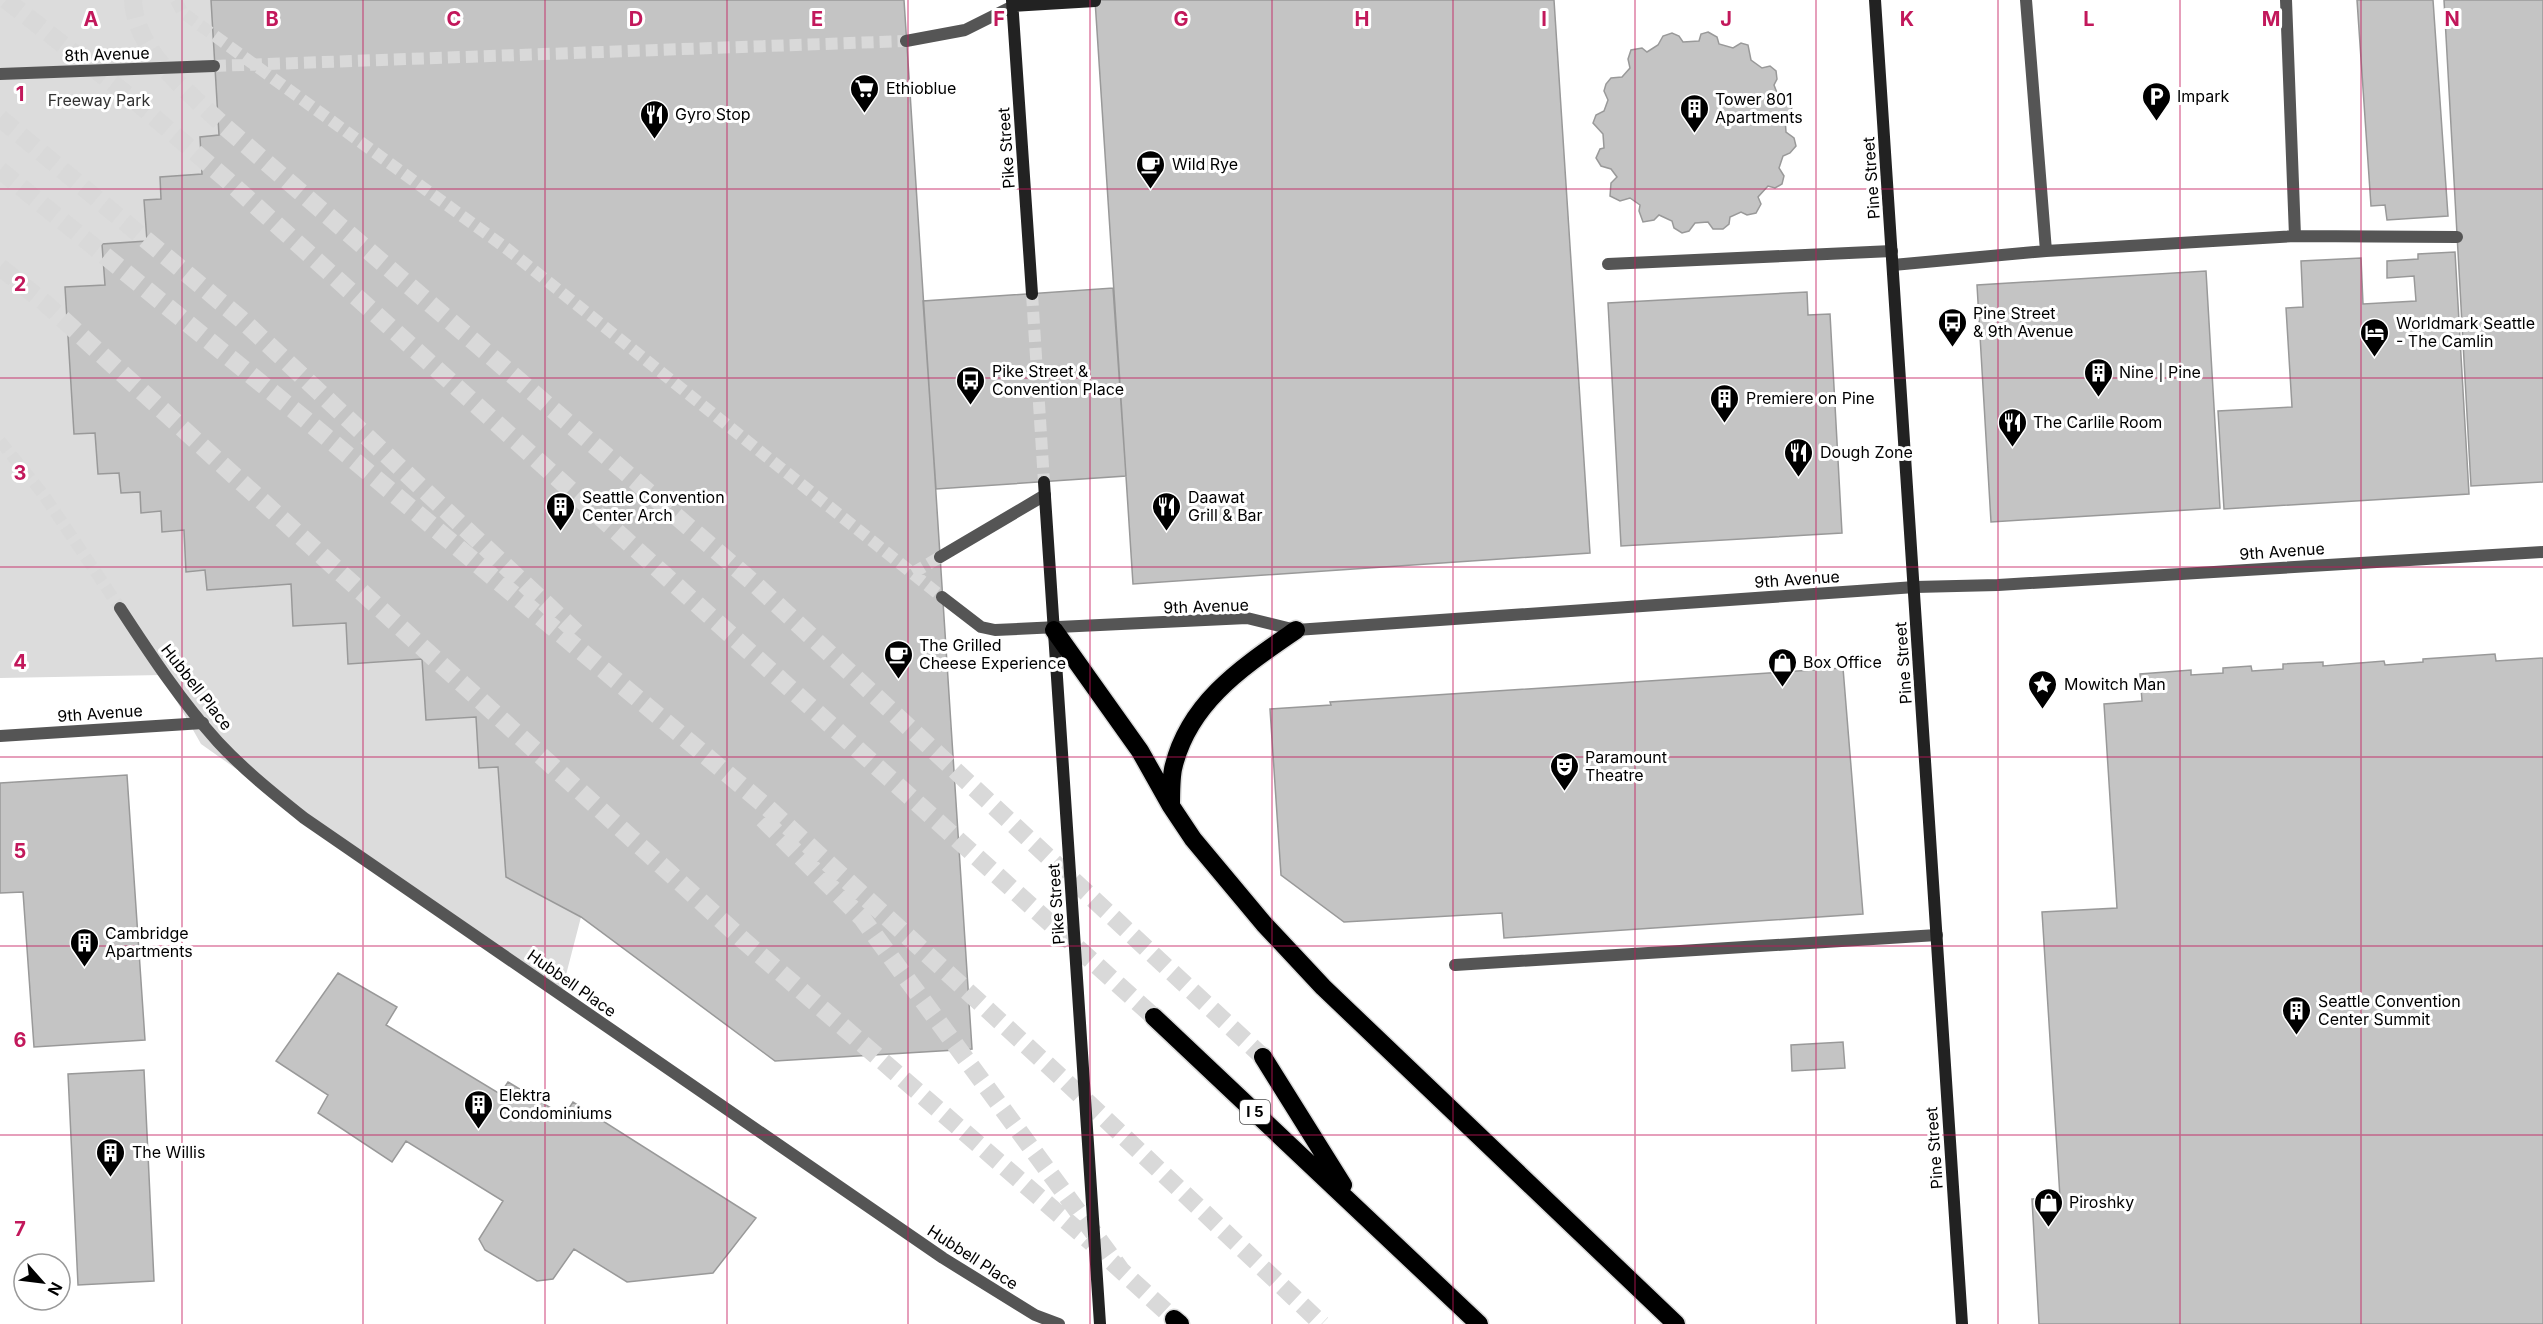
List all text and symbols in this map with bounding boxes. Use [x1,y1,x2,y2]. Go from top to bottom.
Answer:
text: A [84,7,99,31]
text: B [265,7,279,31]
text: C [447,7,461,31]
text: D [629,7,643,31]
text: E [811,7,823,31]
text: F [993,7,1005,31]
text: G [1173,7,1189,31]
text: H [1355,7,1369,31]
text: I [1541,7,1547,31]
text: J [1720,7,1732,31]
text: K [1900,7,1914,31]
text: L [2083,7,2095,31]
text: M [2262,7,2280,31]
text: N [2444,7,2460,31]
street label: 8th Avenue [64,43,150,65]
supermarket icon: Ethioblue [849,72,881,114]
place label: Ethioblue [886,78,956,98]
parking icon: Impark [2140,80,2172,122]
text: 1 [16,82,24,106]
place label: Impark [2177,86,2230,106]
place label: Tower 801 Apartments [1715,89,1803,127]
park label: Freeway Park [48,90,151,110]
building icon: Tower 801 Apartments [1678,92,1710,134]
restaurant icon: Gyro Stop [638,98,670,140]
place label: Gyro Stop [675,104,751,124]
street label: Pike Street [993,107,1019,189]
street label: Pine Street [1858,136,1884,220]
cafe icon: Wild Rye [1135,148,1167,190]
place label: Wild Rye [1172,154,1238,174]
text: 2 [14,272,26,296]
place label: Pine Street & 9th Avenue [1973,303,2073,341]
bus stop icon: Pine Street & 9th Avenue [1936,306,1968,348]
place label: Worldmark Seattle - The Camlin [2396,313,2535,351]
hotel icon: Worldmark Seattle - The Camlin [2359,316,2391,358]
building icon: Nine | Pine [2082,356,2114,398]
place label: Pike Street & Convention Place [992,361,1124,399]
place label: Nine | Pine [2119,362,2201,382]
bus stop icon: Pike Street & Convention Place [955,364,987,406]
building icon: Premiere on Pine [1709,382,1741,424]
place label: Premiere on Pine [1746,388,1875,408]
restaurant icon: The Carlile Room [1996,406,2028,448]
place label: The Carlile Room [2033,412,2162,432]
restaurant icon: Dough Zone [1783,436,1815,478]
place label: Dough Zone [1820,442,1913,462]
text: 3 [14,461,26,485]
place label: Seattle Convention Center Arch [582,487,725,525]
place label: Daawat Grill & Bar [1188,487,1263,525]
building icon: Seattle Convention Center Arch [545,490,577,532]
restaurant icon: Daawat Grill & Bar [1151,490,1183,532]
street label: 9th Avenue [2239,538,2325,564]
street label: 9th Avenue [1754,566,1840,592]
street label: 9th Avenue [1163,595,1249,617]
street label: Pine Street [1890,621,1916,705]
place label: The Grilled Cheese Experience [919,635,1066,673]
cafe icon: The Grilled Cheese Experience [882,638,914,680]
street label: Hubbell Place [157,640,237,734]
shop icon: Box Office [1766,646,1798,688]
text: 4 [13,650,27,674]
place label: Box Office [1803,652,1882,672]
place icon: Mowitch Man [2027,668,2059,710]
place label: Mowitch Man [2064,674,2166,694]
street label: 9th Avenue [57,700,143,726]
place label: Paramount Theatre [1585,747,1667,785]
theatre icon: Paramount Theatre [1548,750,1580,792]
text: 5 [14,839,26,863]
street label: Pike Street [1043,863,1069,945]
place label: Cambridge Apartments [105,923,193,961]
building icon: Cambridge Apartments [68,926,100,968]
street label: Hubbell Place [524,945,620,1021]
place label: Seattle Convention Center Summit [2318,991,2461,1029]
building icon: Seattle Convention Center Summit [2281,994,2313,1036]
text: 6 [14,1028,27,1052]
place label: Elektra Condominiums [499,1085,612,1123]
building icon: Elektra Condominiums [462,1088,494,1130]
road number: I 5 [1240,1100,1270,1124]
street label: Pine Street [1921,1106,1947,1190]
building icon: The Willis [95,1136,127,1178]
place label: The Willis [132,1142,205,1162]
shop icon: Piroshky [2032,1186,2064,1228]
place label: Piroshky [2069,1192,2134,1212]
text: 7 [14,1217,26,1241]
street label: Hubbell Place [924,1220,1022,1294]
north arrow [12,1252,72,1312]
text: N [44,1279,67,1299]

